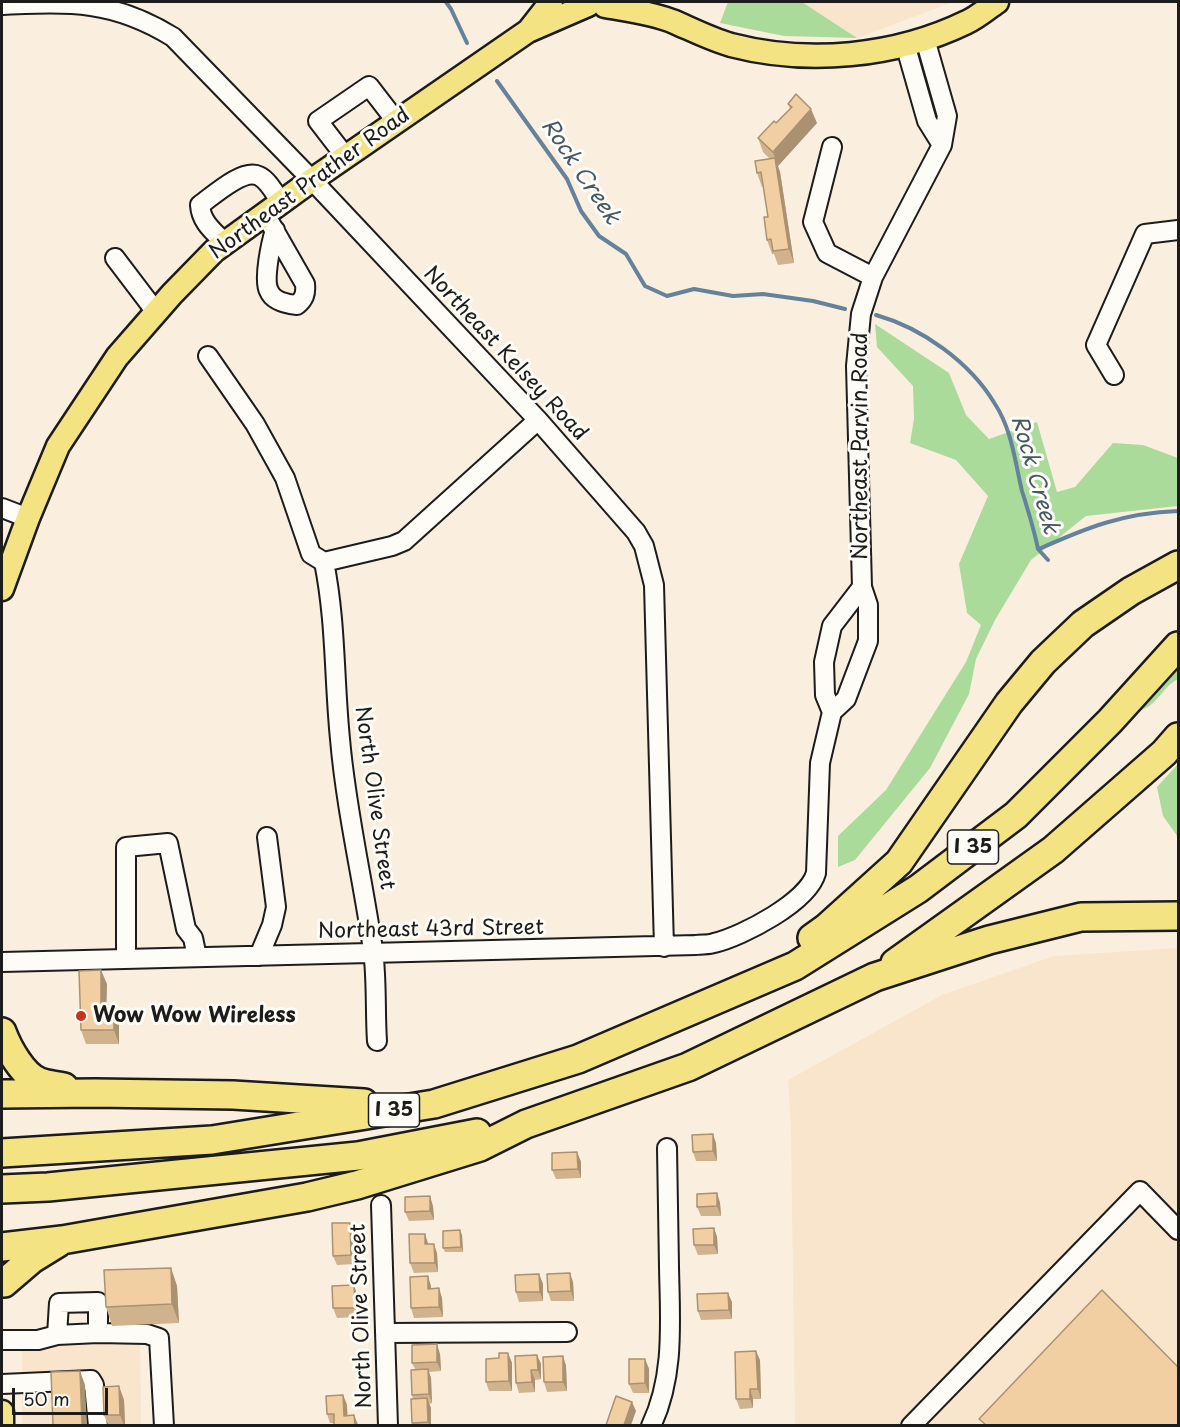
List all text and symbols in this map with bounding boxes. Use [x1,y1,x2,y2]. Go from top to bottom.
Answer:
street label: Northeast Prather Road [205,103,415,265]
water label: Rock Creek [535,114,625,230]
street label: Northeast Kelsey Road [418,262,592,446]
street label: Northeast Parvin Road [848,332,874,560]
water label: Rock Creek [1005,413,1063,537]
street label: North Olive Street [349,705,399,891]
road number: I 35 [948,830,998,864]
street label: Northeast 43rd Street [318,915,544,945]
place label: Wow Wow Wireless [93,1003,296,1029]
marker: Wow Wow Wireless [74,1009,88,1023]
road number: I 35 [368,1093,420,1127]
street label: North Olive Street [346,1223,378,1409]
scale bar [15,1376,111,1414]
text: 50 m [23,1385,70,1412]

